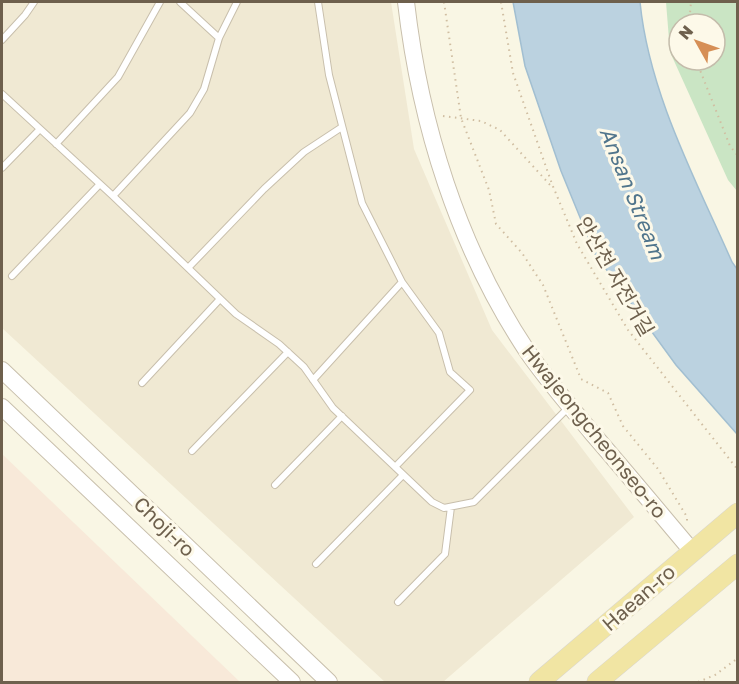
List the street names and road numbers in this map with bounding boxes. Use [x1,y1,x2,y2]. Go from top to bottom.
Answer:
street label: 안산천 자전거길 [572,212,660,340]
street label: Hwajeongcheonseo-ro [518,339,672,523]
street label: Choji-ro [129,491,201,561]
street label: Haean-ro [597,559,679,635]

